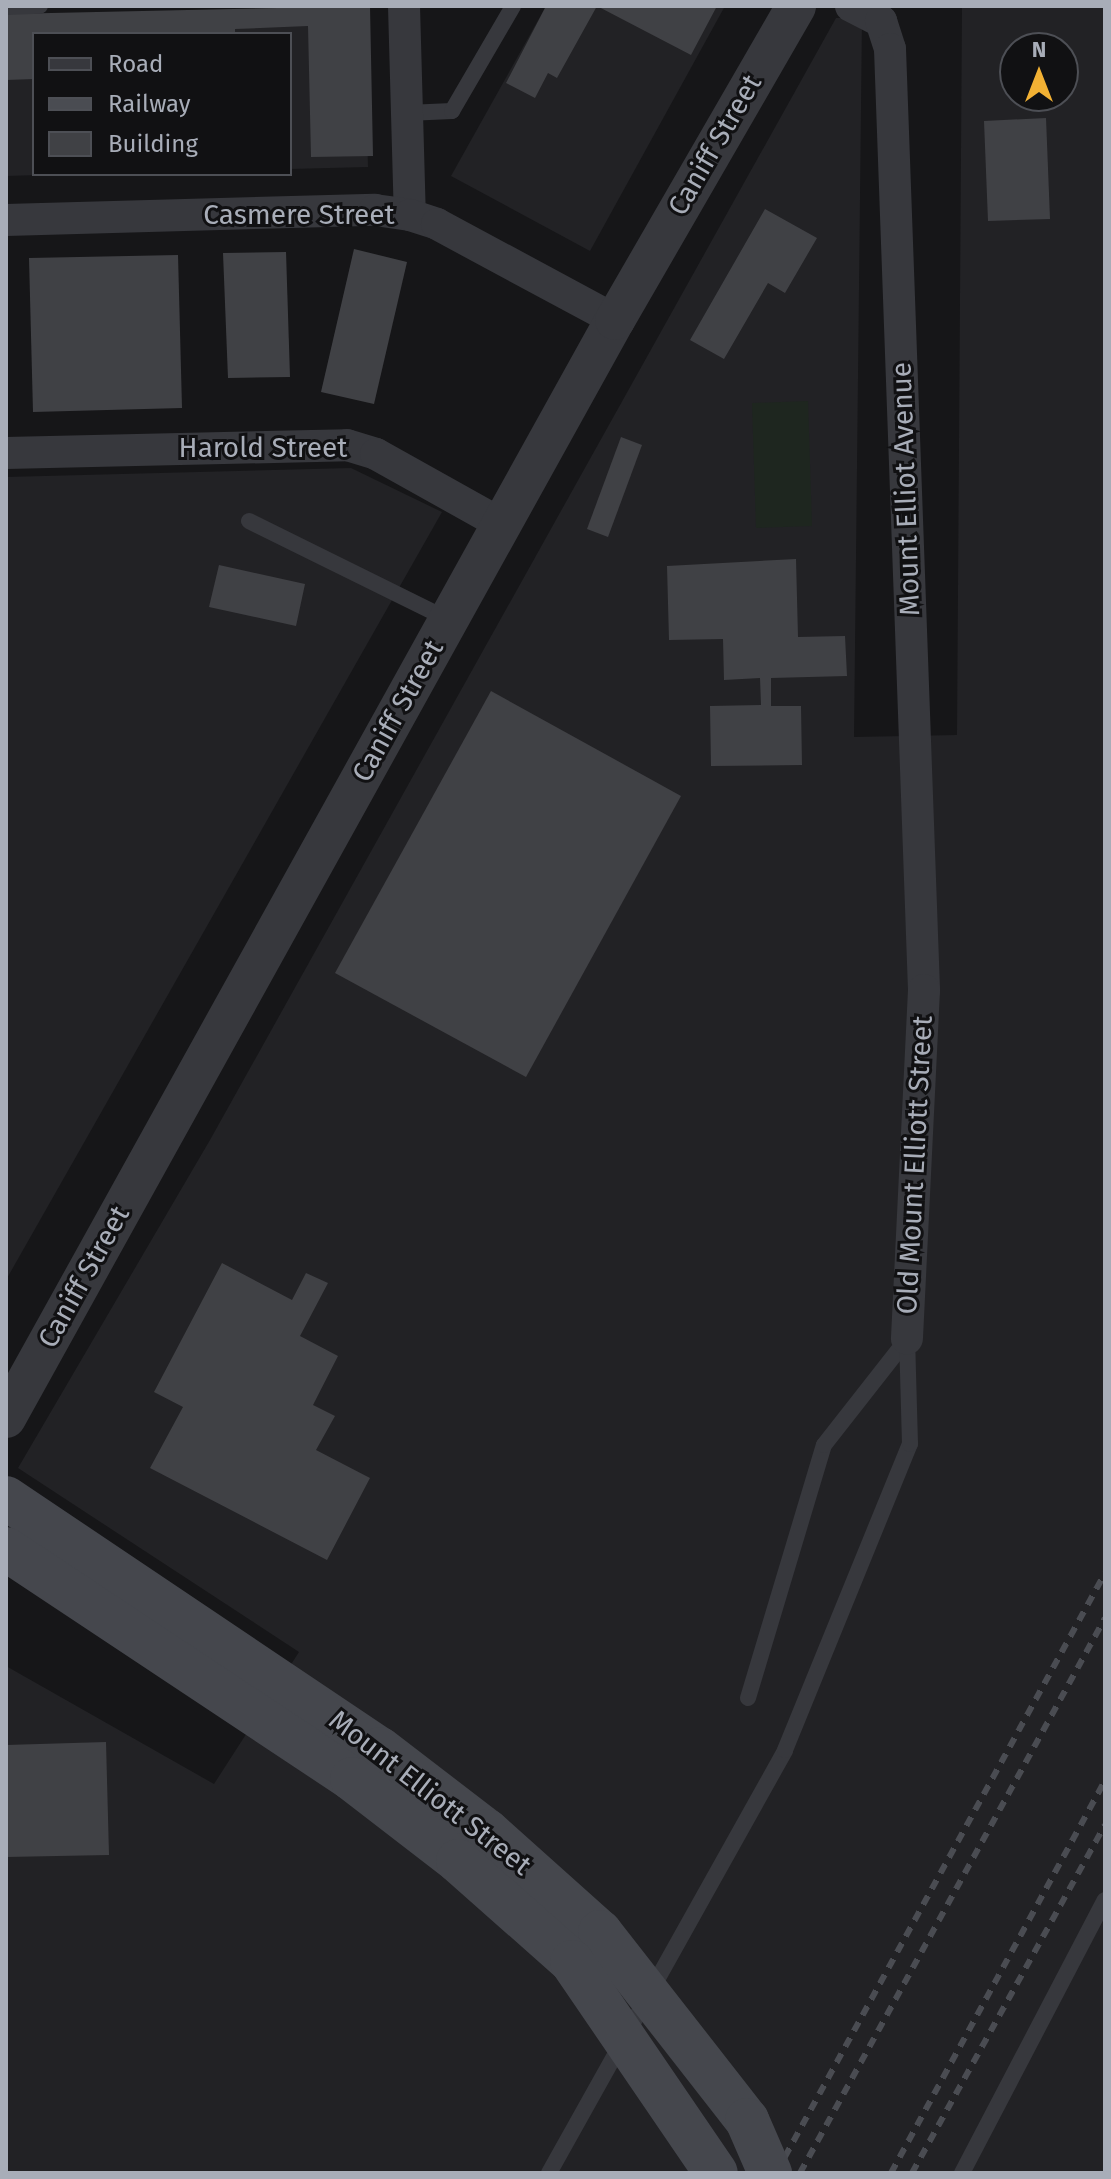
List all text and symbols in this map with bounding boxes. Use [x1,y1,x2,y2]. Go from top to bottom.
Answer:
legend [32,32,292,176]
north arrow [999,32,1079,112]
text: N [1032,36,1046,63]
text: Road [108,50,163,78]
street label: Caniff Street [661,69,769,221]
text: Railway [108,90,191,118]
text: Building [108,130,198,158]
street label: Casmere Street [203,198,395,232]
street label: Mount Elliot Avenue [885,361,927,617]
street label: Harold Street [179,431,347,465]
street label: Caniff Street [345,634,451,788]
street label: Old Mount Elliott Street [890,1015,940,1315]
street label: Caniff Street [31,1200,137,1354]
street label: Mount Elliott Street [322,1704,538,1882]

